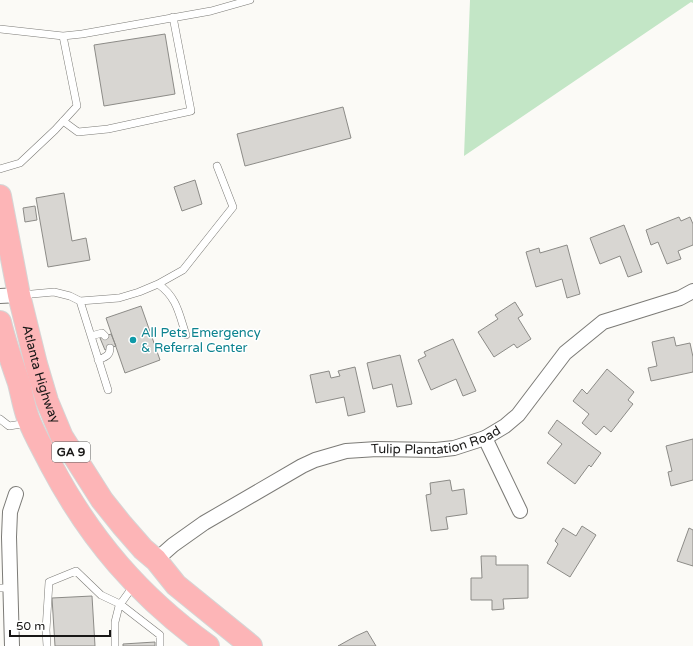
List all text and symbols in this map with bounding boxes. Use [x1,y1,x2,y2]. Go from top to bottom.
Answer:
street label: Atlanta Highway [19,324,63,426]
place label: All Pets Emergency & Referral Center [141,325,261,356]
marker: All Pets Emergency & Referral Center [128,335,138,345]
street label: Tulip Plantation Road [371,423,504,458]
road number: GA 9 [52,442,90,462]
scale bar [10,612,110,638]
text: 50 m [16,619,45,633]

